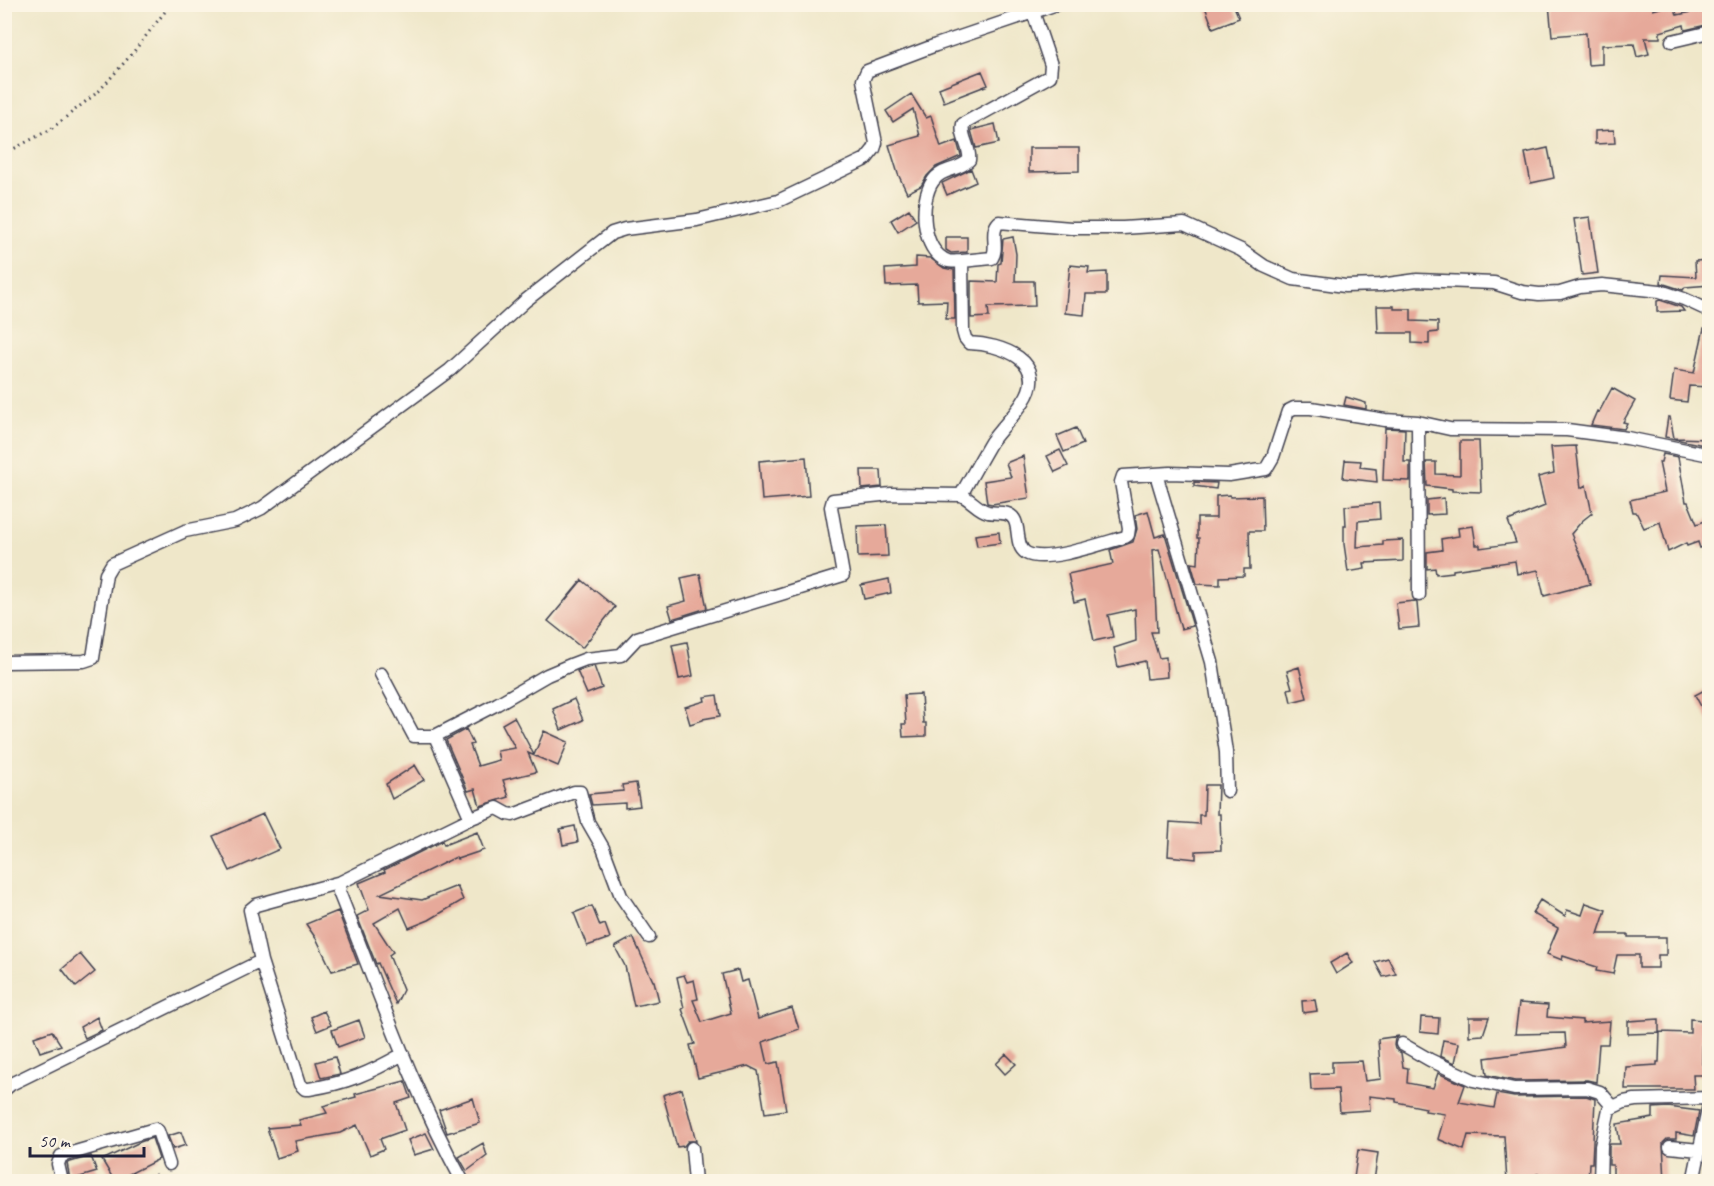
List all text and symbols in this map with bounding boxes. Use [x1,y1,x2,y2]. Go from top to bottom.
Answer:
scale bar [30,1120,144,1158]
text: 50 m [39,1130,72,1152]

